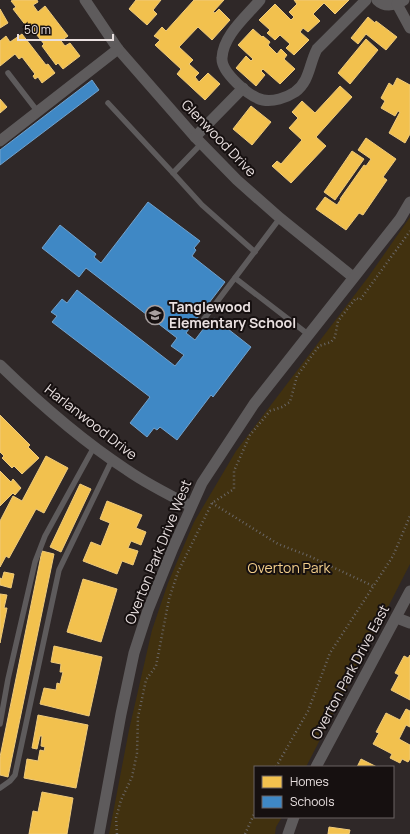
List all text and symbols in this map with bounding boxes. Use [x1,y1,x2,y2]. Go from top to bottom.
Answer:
scale bar [18,16,113,42]
text: 50 m [24,21,51,38]
street label: Glenwood Drive [178,95,261,180]
place label: Tanglewood Elementary School [169,297,296,332]
school or university icon: Tanglewood Elementary School [144,304,166,326]
street label: Harlanwood Drive [41,379,142,464]
street label: Overton Park Drive West [120,476,195,627]
park label: Overton Park [248,558,331,577]
street label: Overton Park Drive East [306,601,393,742]
legend [254,766,394,818]
text: Homes [290,773,329,790]
text: Schools [290,793,334,810]

